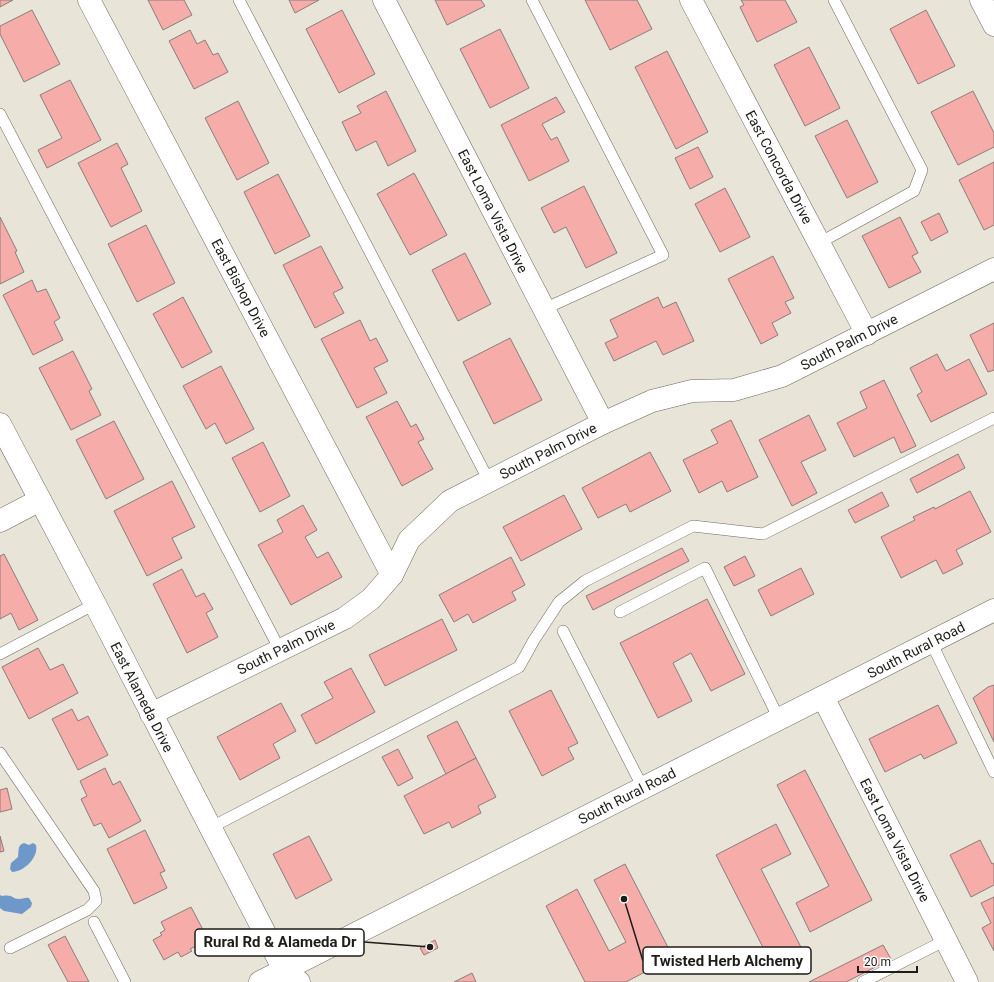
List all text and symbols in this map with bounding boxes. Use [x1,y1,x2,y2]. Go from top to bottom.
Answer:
street label: East Concorda Drive [742,108,816,226]
street label: East Loma Vista Drive [455,147,531,275]
street label: East Bishop Drive [208,236,274,340]
street label: South Palm Drive [798,311,900,373]
street label: South Palm Drive [497,420,599,482]
street label: South Palm Drive [235,616,337,678]
street label: South Rural Road [865,619,967,681]
street label: East Alameda Drive [107,639,177,755]
street label: South Rural Road [576,765,678,827]
street label: East Loma Vista Drive [857,776,933,904]
callout: Rural Rd & Alameda Dr [195,929,364,956]
text: Rural Rd & Alameda Dr [204,933,357,951]
callout: Twisted Herb Alchemy [643,947,811,974]
scale bar [858,948,917,974]
text: Twisted Herb Alchemy [651,952,804,970]
text: 20 m [864,955,891,969]

